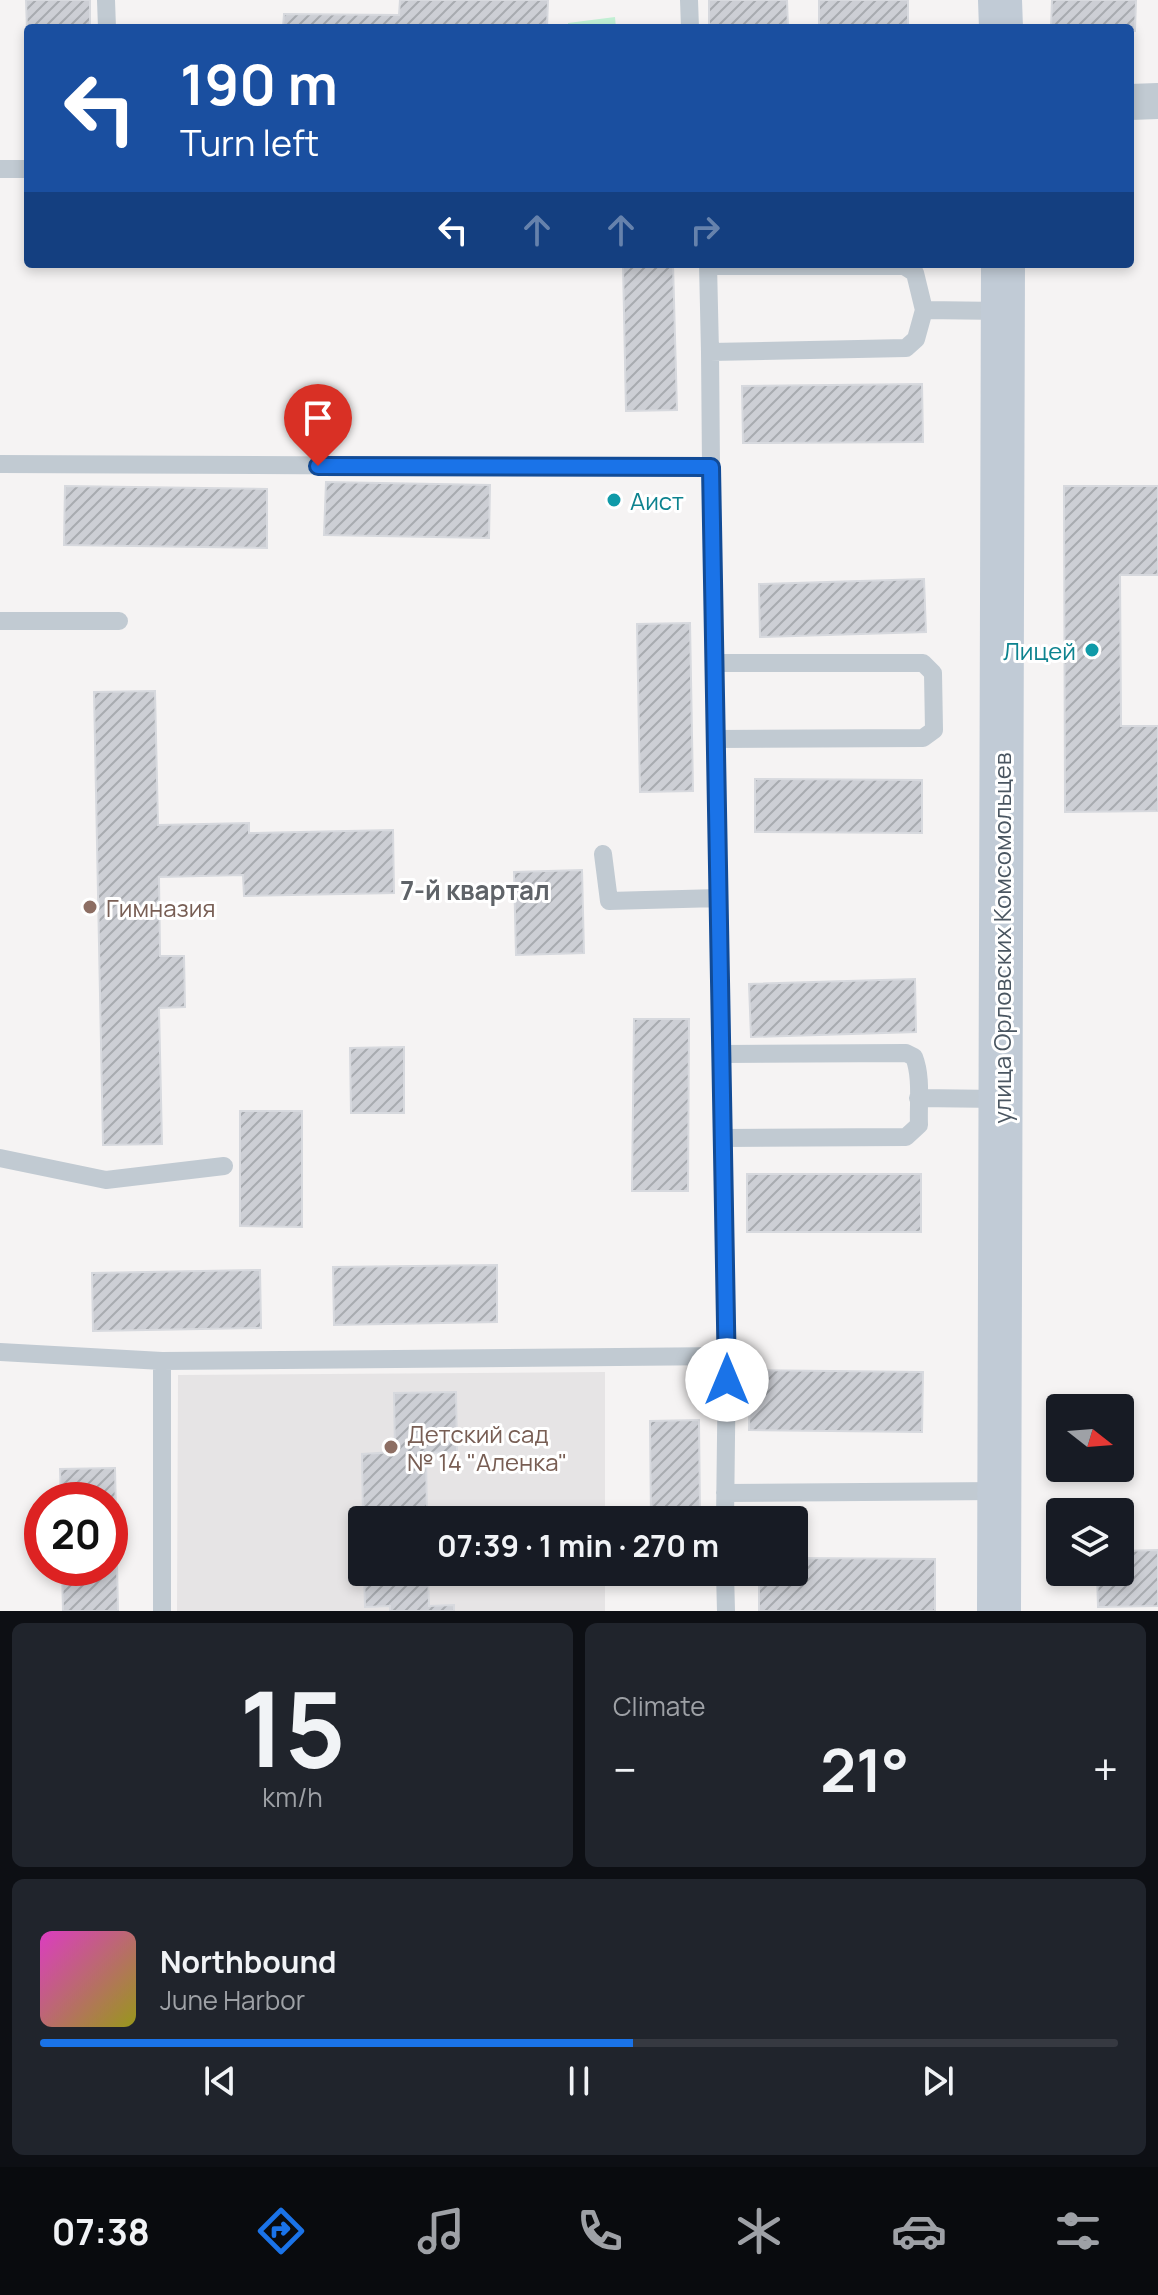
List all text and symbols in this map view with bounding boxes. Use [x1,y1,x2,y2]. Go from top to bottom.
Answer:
text: 190 m [180,45,338,122]
icon: left [48,56,152,160]
text: Turn left [180,118,319,167]
icon: left [431,208,475,252]
icon: ahead [515,208,559,252]
icon: ahead [599,208,643,252]
icon: right [683,208,727,252]
pin [284,384,352,466]
icon: arrive [296,396,340,440]
place label: Аист [630,484,684,517]
marker: Аист [605,491,623,509]
place label: Лицей [1003,634,1076,667]
marker: Лицей [1083,641,1101,659]
street label: улица Орловских Комсомольцев [985,752,1018,1124]
district label: 7-й квартал [400,872,550,908]
place label: Гимназия [106,891,216,924]
marker: Гимназия [81,898,99,916]
position arrow [685,1338,769,1422]
north arrow [1046,1394,1134,1482]
map controls [1046,1394,1134,1586]
place label: Детский сад № 14 "Аленка" [407,1417,567,1478]
marker: Детский сад № 14 "Аленка" [382,1438,400,1456]
speed limit sign: 20 [24,1482,128,1586]
button: layers [1046,1498,1134,1586]
text: 07:39 · 1 min · 270 m [437,1525,719,1566]
text: 15 [239,1656,346,1798]
text: Climate [613,1688,705,1724]
text: 21° [820,1728,909,1810]
text: − [613,1739,637,1799]
text: + [1093,1739,1118,1799]
text: km/h [262,1779,323,1815]
text: Northbound [160,1941,337,1982]
text: June Harbor [160,1982,305,2018]
icon: previous [198,2059,242,2103]
icon: pause [557,2059,601,2103]
icon: next [916,2059,960,2103]
icon: directions [253,2203,309,2259]
icon: music [413,2203,469,2259]
icon: phone [572,2203,628,2259]
icon: climate [731,2203,787,2259]
icon: car [891,2203,947,2259]
icon: filters [1050,2203,1106,2259]
text: 07:38 [52,2207,150,2256]

